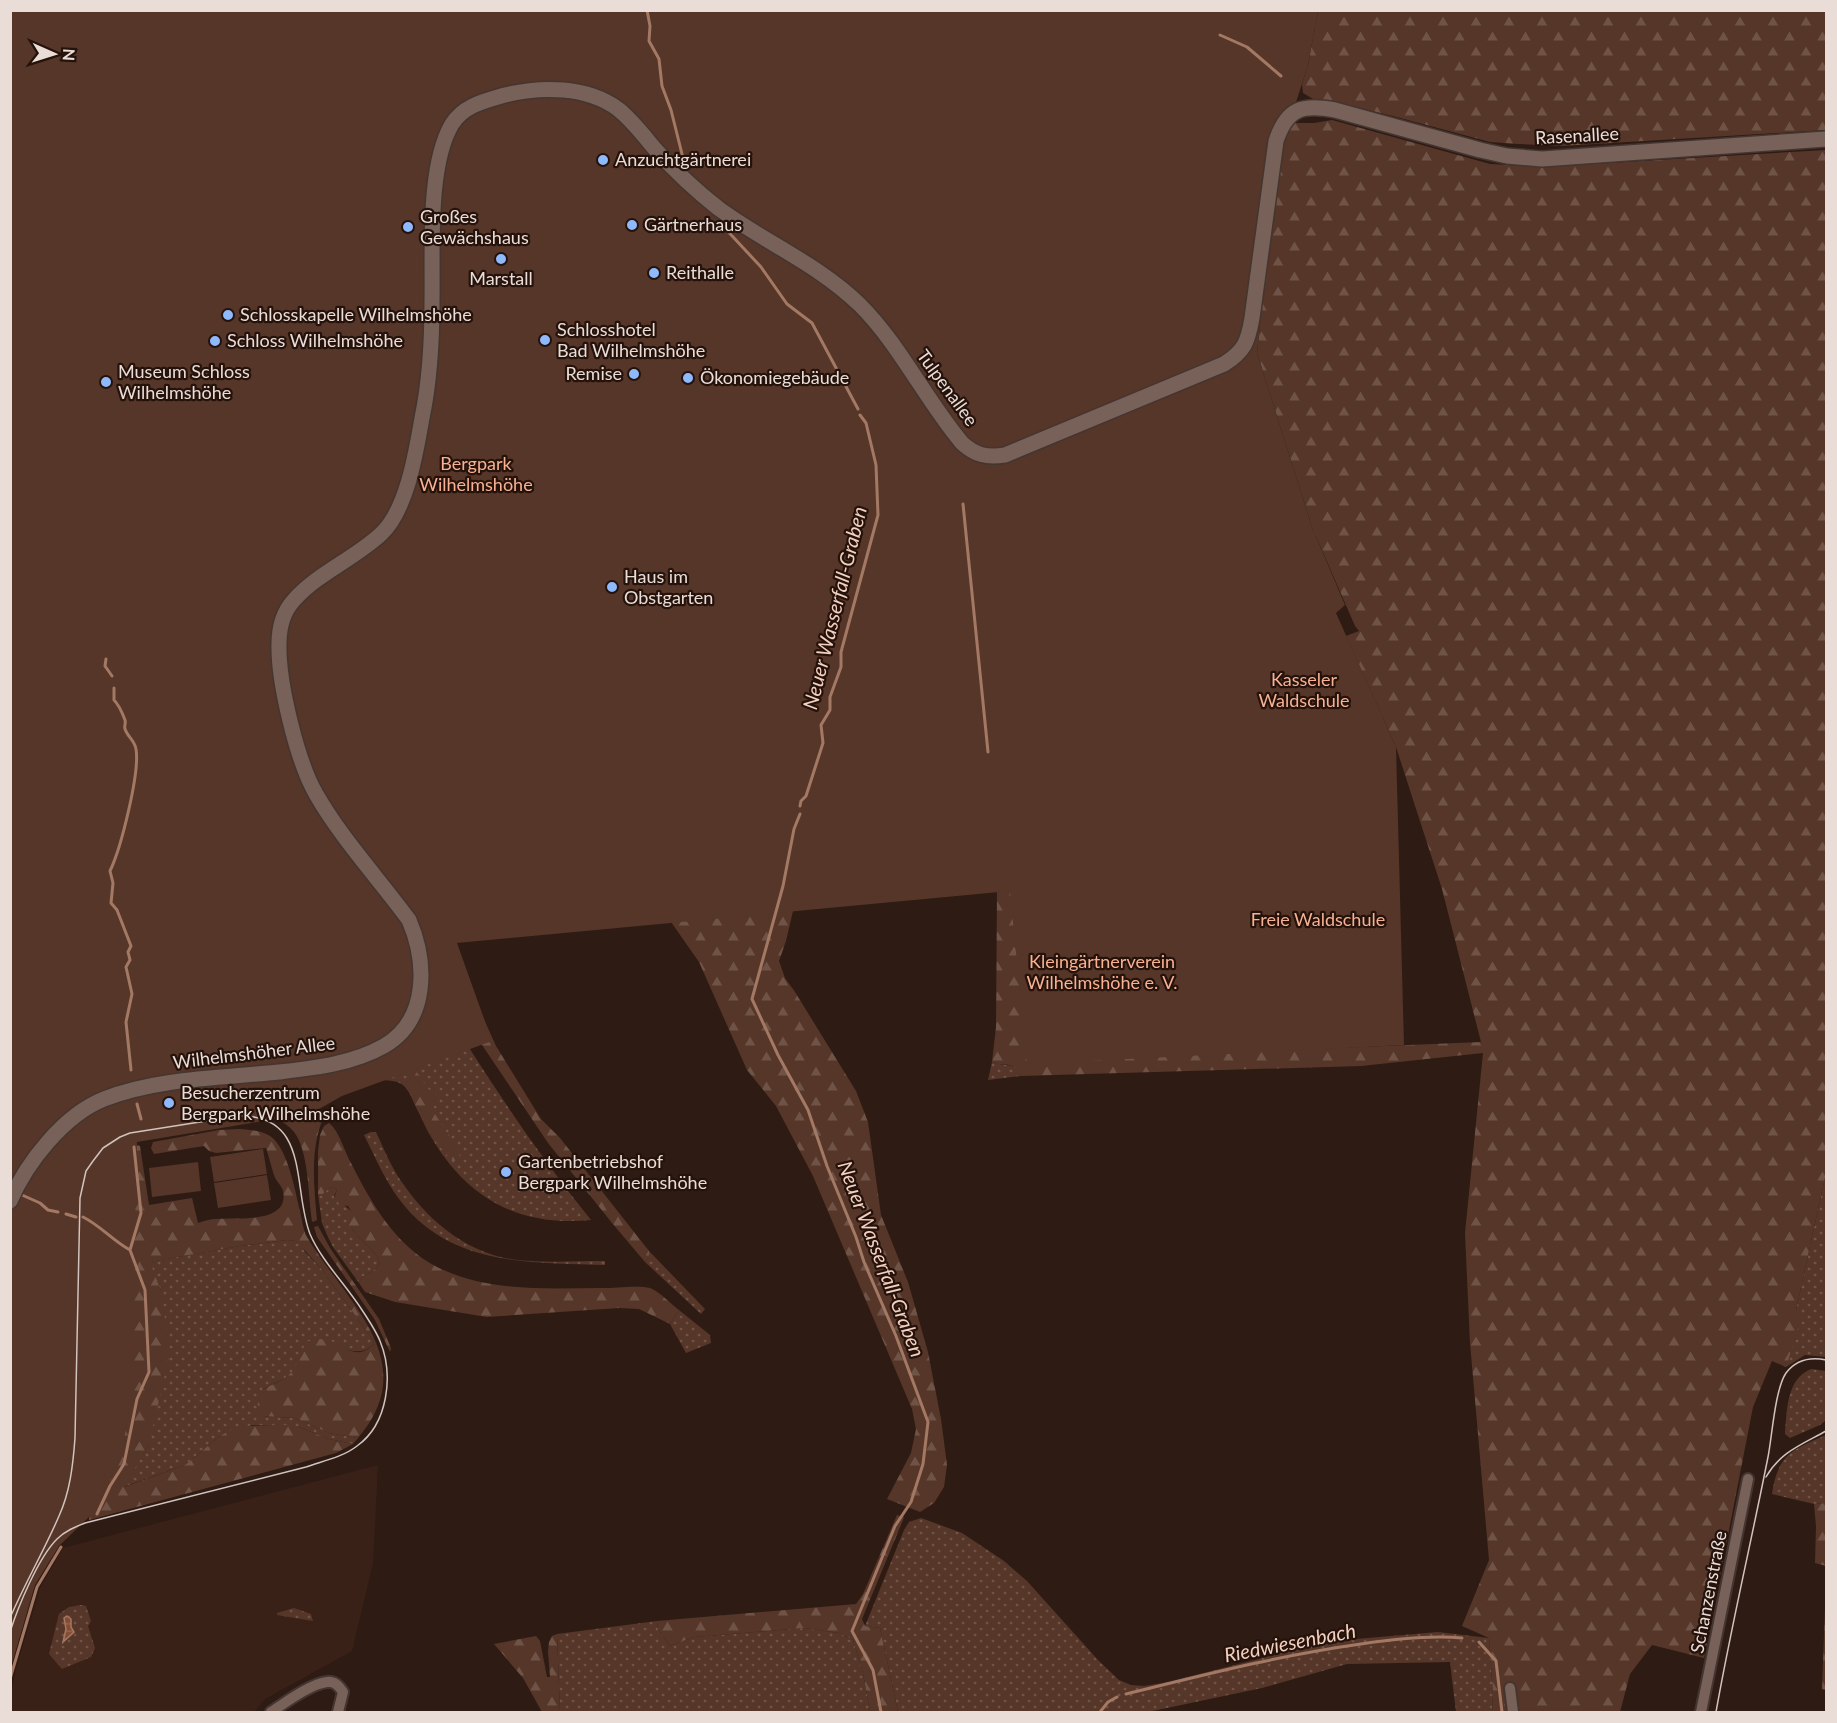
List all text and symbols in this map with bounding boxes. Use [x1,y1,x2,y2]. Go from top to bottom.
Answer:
north arrow [24,24,84,84]
text: N [60,48,79,61]
street label: Rasenallee [1534,122,1619,148]
place label: Anzuchtgärtnerei [615,148,751,170]
marker: Anzuchtgärtnerei [596,153,610,167]
place label: Großes Gewächshaus [420,205,529,248]
place label: Gärtnerhaus [644,213,742,235]
marker: Gärtnerhaus [625,218,639,232]
marker: Großes Gewächshaus [401,220,415,234]
marker: Marstall [494,252,508,266]
place label: Reithalle [666,261,734,283]
marker: Reithalle [647,266,661,280]
place label: Marstall [469,267,533,289]
place label: Schlosskapelle Wilhelmshöhe [240,303,472,325]
marker: Schlosskapelle Wilhelmshöhe [221,308,235,322]
place label: Schlosshotel Bad Wilhelmshöhe [557,318,705,361]
place label: Schloss Wilhelmshöhe [227,329,403,351]
marker: Schlosshotel Bad Wilhelmshöhe [538,333,552,347]
marker: Schloss Wilhelmshöhe [208,334,222,348]
street label: Tulpenallee [913,345,983,430]
place label: Museum Schloss Wilhelmshöhe [118,360,250,403]
place label: Remise [565,362,622,384]
place label: Ökonomiegebäude [700,366,849,388]
marker: Remise [627,367,641,381]
marker: Ökonomiegebäude [681,371,695,385]
marker: Museum Schloss Wilhelmshöhe [99,375,113,389]
park label: Bergpark Wilhelmshöhe [419,452,533,495]
water label: Neuer Wasserfall-Graben [797,504,871,712]
place label: Haus im Obstgarten [624,565,713,608]
marker: Haus im Obstgarten [605,580,619,594]
park label: Kasseler Waldschule [1258,668,1350,711]
park label: Freie Waldschule [1251,908,1385,930]
park label: Kleingärtnerverein Wilhelmshöhe e. V. [1027,950,1177,993]
street label: Wilhelmshöher Allee [172,1031,336,1073]
place label: Besucherzentrum Bergpark Wilhelmshöhe [181,1081,370,1124]
marker: Besucherzentrum Bergpark Wilhelmshöhe [162,1096,176,1110]
place label: Gartenbetriebshof Bergpark Wilhelmshöhe [518,1150,707,1193]
water label: Neuer Wasserfall-Graben [833,1157,930,1360]
marker: Gartenbetriebshof Bergpark Wilhelmshöhe [499,1165,513,1179]
street label: Schanzenstraße [1685,1529,1731,1655]
water label: Riedwiesenbach [1222,1617,1358,1667]

